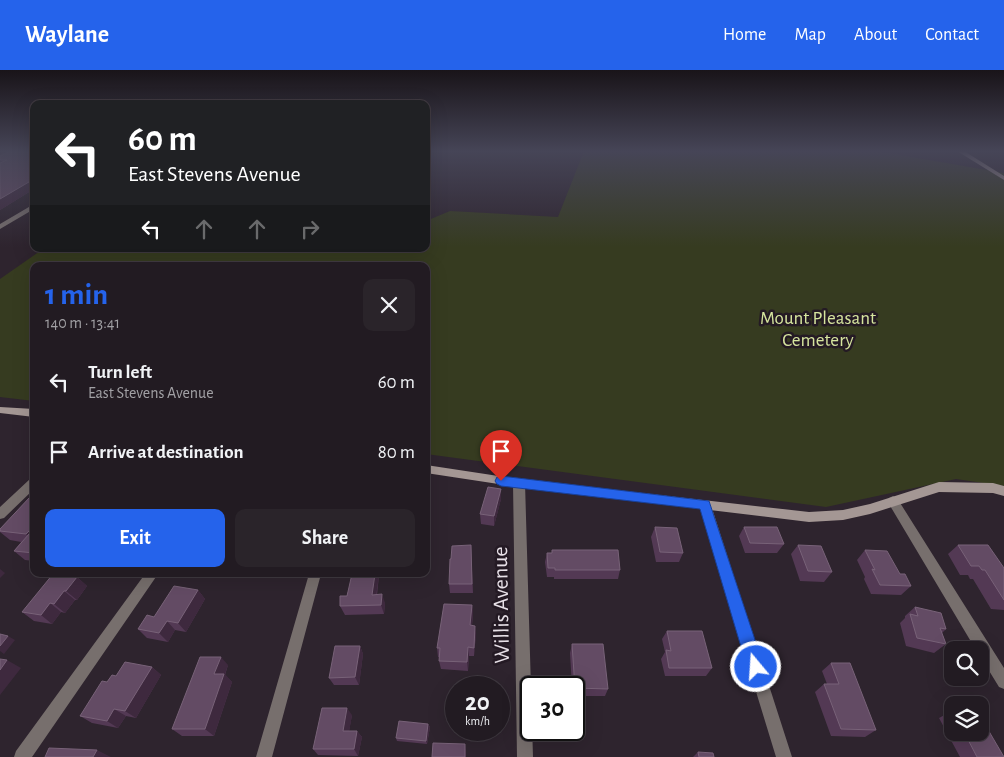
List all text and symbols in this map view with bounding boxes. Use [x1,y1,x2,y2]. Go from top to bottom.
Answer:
text: Waylane [25,23,109,47]
text: Home [723,26,766,44]
text: Map [794,26,826,44]
text: About [854,26,897,44]
text: Contact [925,26,979,44]
icon: left [45,120,110,185]
text: 60 m [128,122,197,157]
text: East Stevens Avenue [128,163,301,185]
icon: left [137,215,165,243]
icon: ahead [190,215,218,243]
icon: ahead [243,215,271,243]
icon: right [296,215,324,243]
button: close [363,279,415,331]
text: 1 min [45,280,108,310]
park label: Mount Pleasant Cemetery [760,309,876,350]
text: 140 m · 13:41 [45,315,120,331]
text: Turn left [88,363,152,382]
icon: left [45,368,73,396]
text: 60 m [378,373,415,392]
text: East Stevens Avenue [88,385,214,401]
pin [480,430,522,481]
icon: arrive [487,437,515,465]
icon: arrive [45,438,73,466]
text: Arrive at destination [88,443,244,462]
text: 80 m [378,443,415,462]
button: Exit [45,509,225,567]
button: Share [235,509,415,567]
street label: Willis Avenue [489,546,513,664]
position arrow [729,640,781,692]
map controls [944,641,989,741]
button: search [944,641,989,686]
speed limit sign: 30 [520,676,585,741]
text: 20 [465,690,490,715]
button: layers [944,696,989,741]
text: km/h [465,715,490,727]

